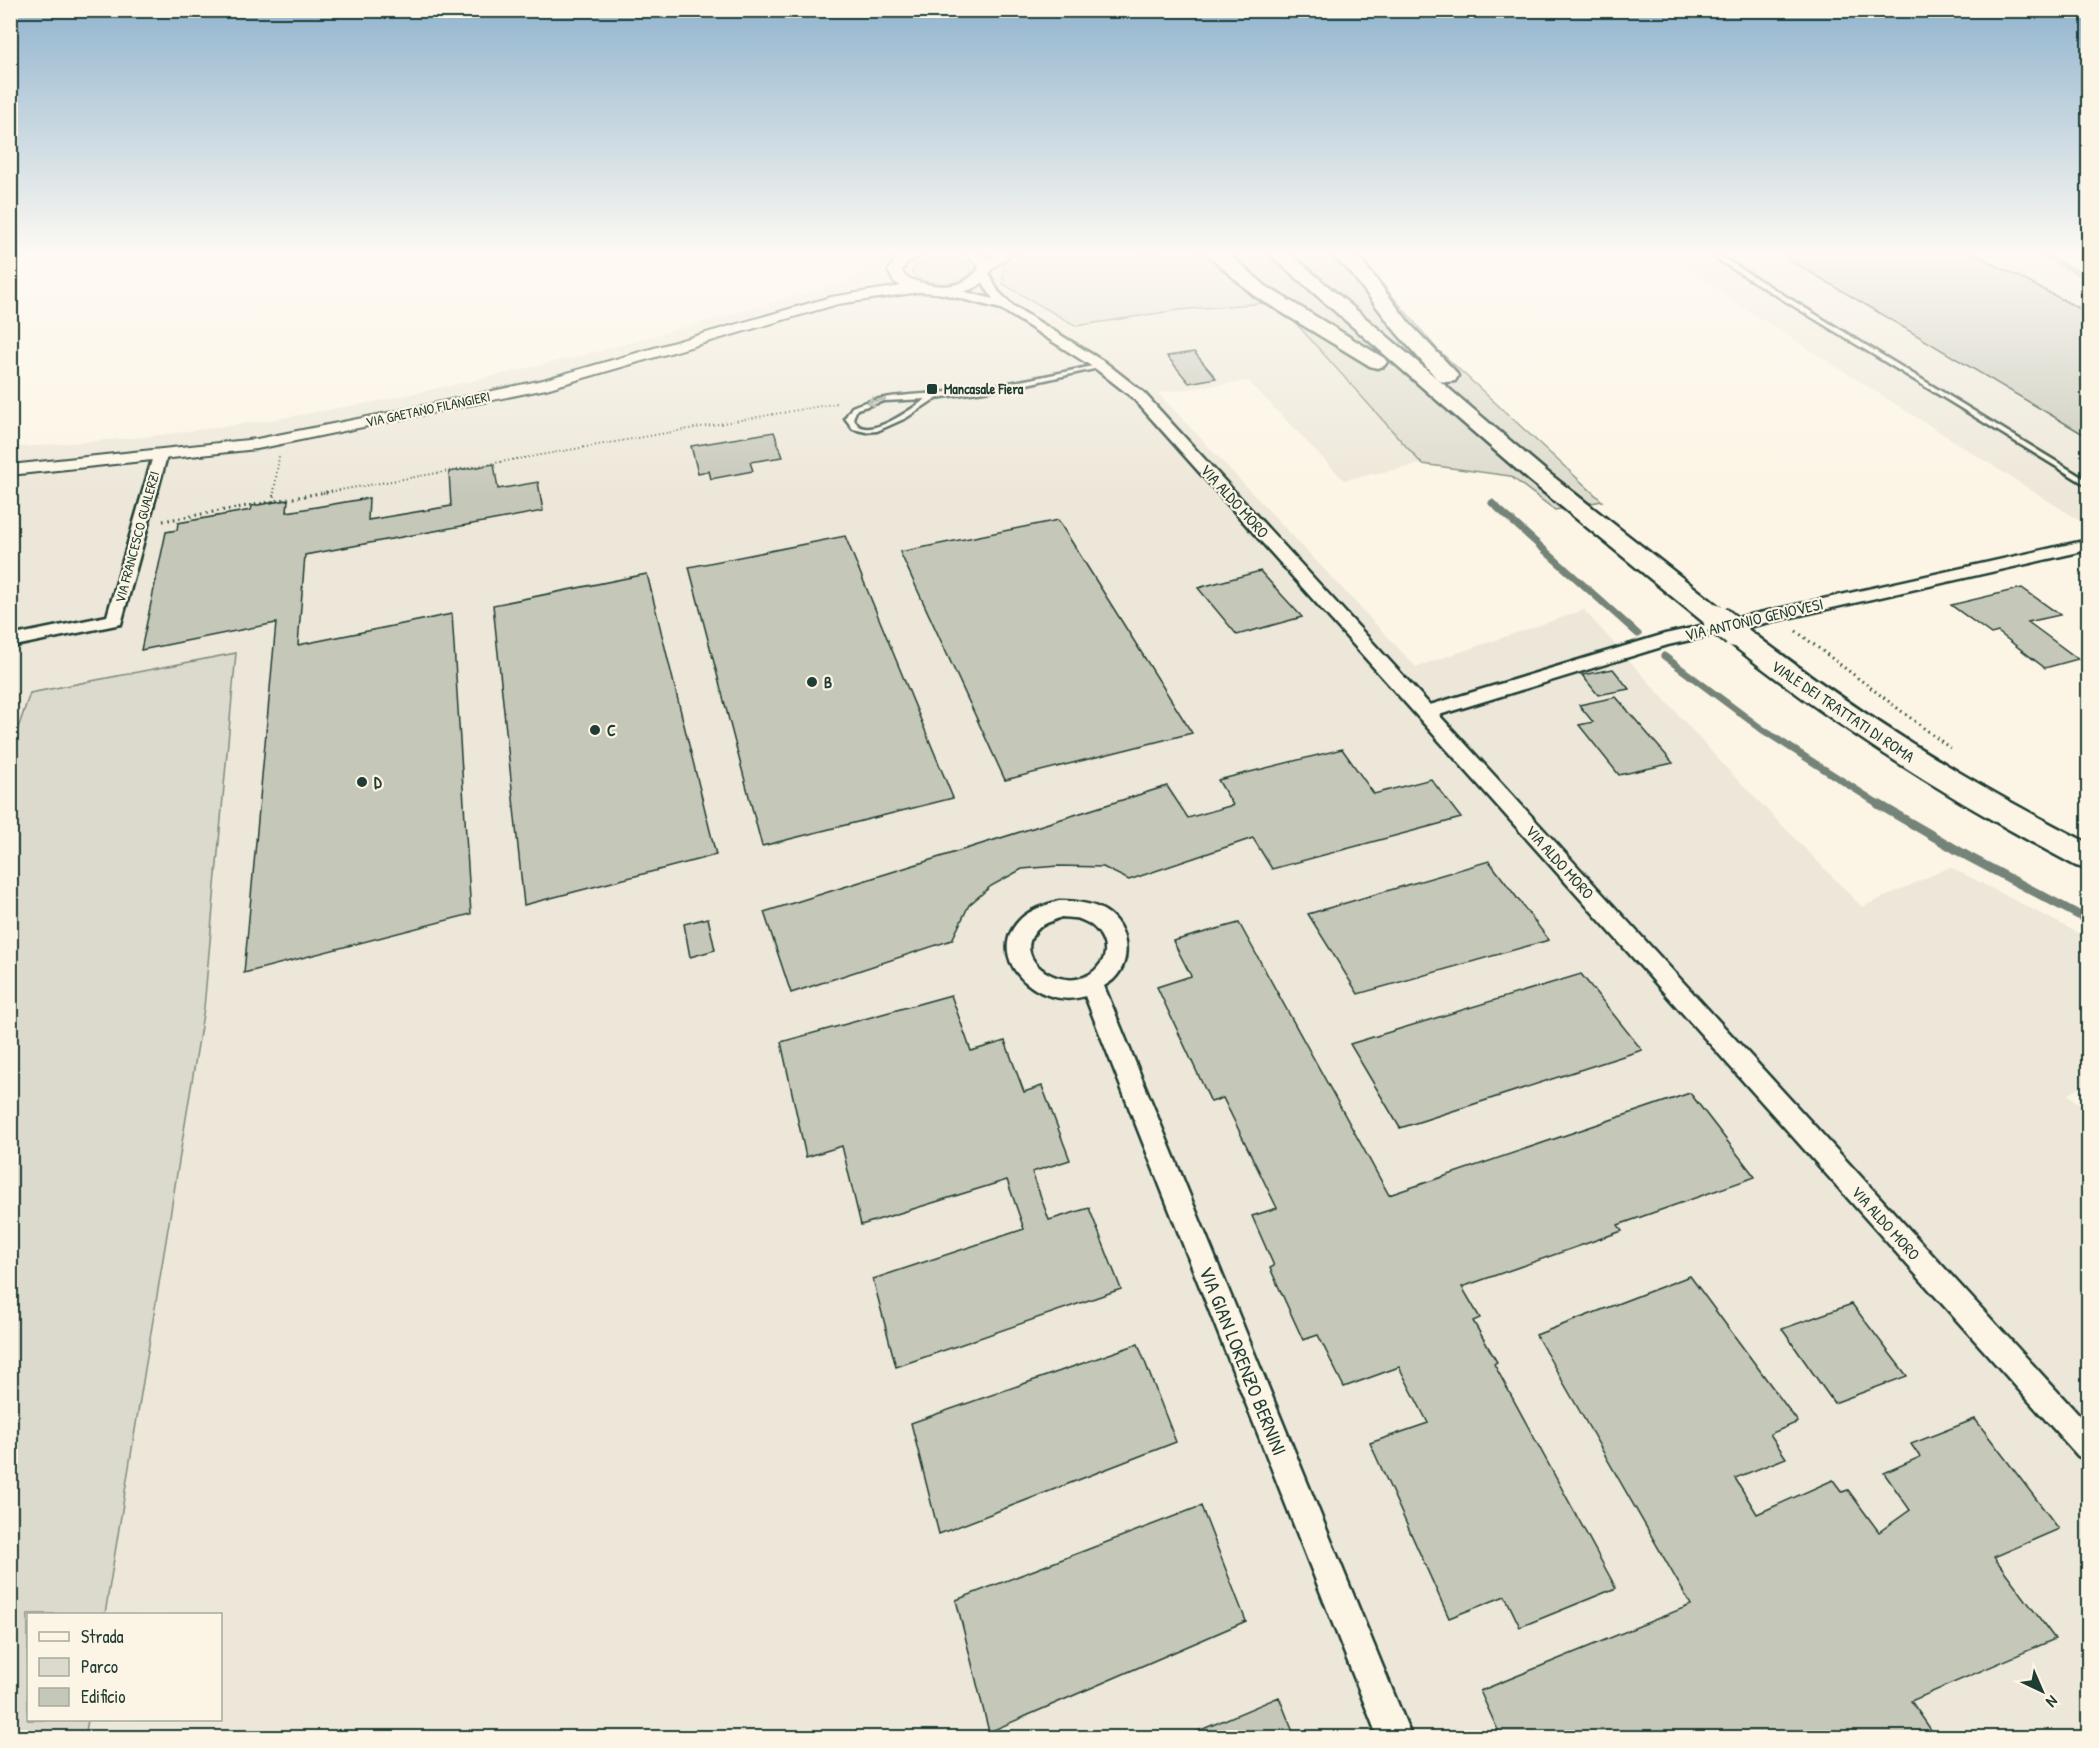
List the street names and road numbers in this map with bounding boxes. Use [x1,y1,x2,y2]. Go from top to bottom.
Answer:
street label: VIA GAETANO FILANGIERI [364,386,492,431]
street label: VIA ALDO MORO [1196,459,1274,543]
street label: VIA FRANCESCO GUALERZI [110,469,163,605]
street label: VIA ANTONIO GENOVESI [1683,592,1825,646]
street label: VIALE DEI TRATTATI DI ROMA [1767,655,1919,767]
street label: VIA ALDO MORO [1521,820,1599,904]
street label: VIA ALDO MORO [1847,1181,1925,1265]
street label: VIA GIAN LORENZO BERNINI [1193,1262,1294,1459]

